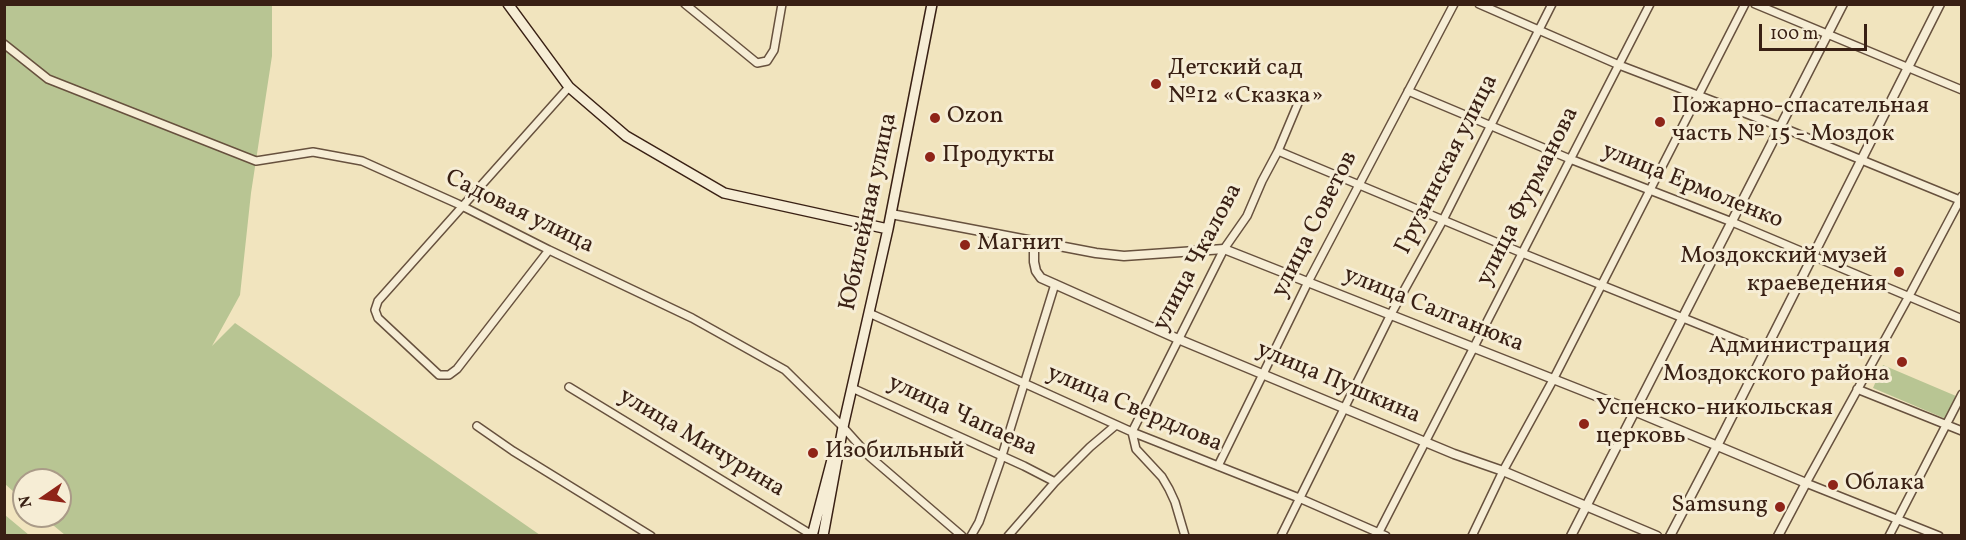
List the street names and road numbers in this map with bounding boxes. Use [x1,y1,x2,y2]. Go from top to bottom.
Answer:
street label: Грузинская улица [1390,70,1506,260]
street label: улица Фурманова [1471,103,1587,291]
street label: Юбилейная улица [835,110,905,314]
street label: улица Ермоленко [1597,138,1787,236]
street label: улица Советов [1267,147,1365,303]
street label: Садовая улица [440,165,598,261]
street label: улица Чкалова [1148,179,1250,337]
street label: улица Салганюка [1338,262,1528,360]
street label: улица Пушкина [1252,336,1424,432]
street label: улица Свердлова [1042,360,1226,460]
street label: улица Чапаева [883,370,1041,464]
street label: улица Мичурина [613,383,789,505]

